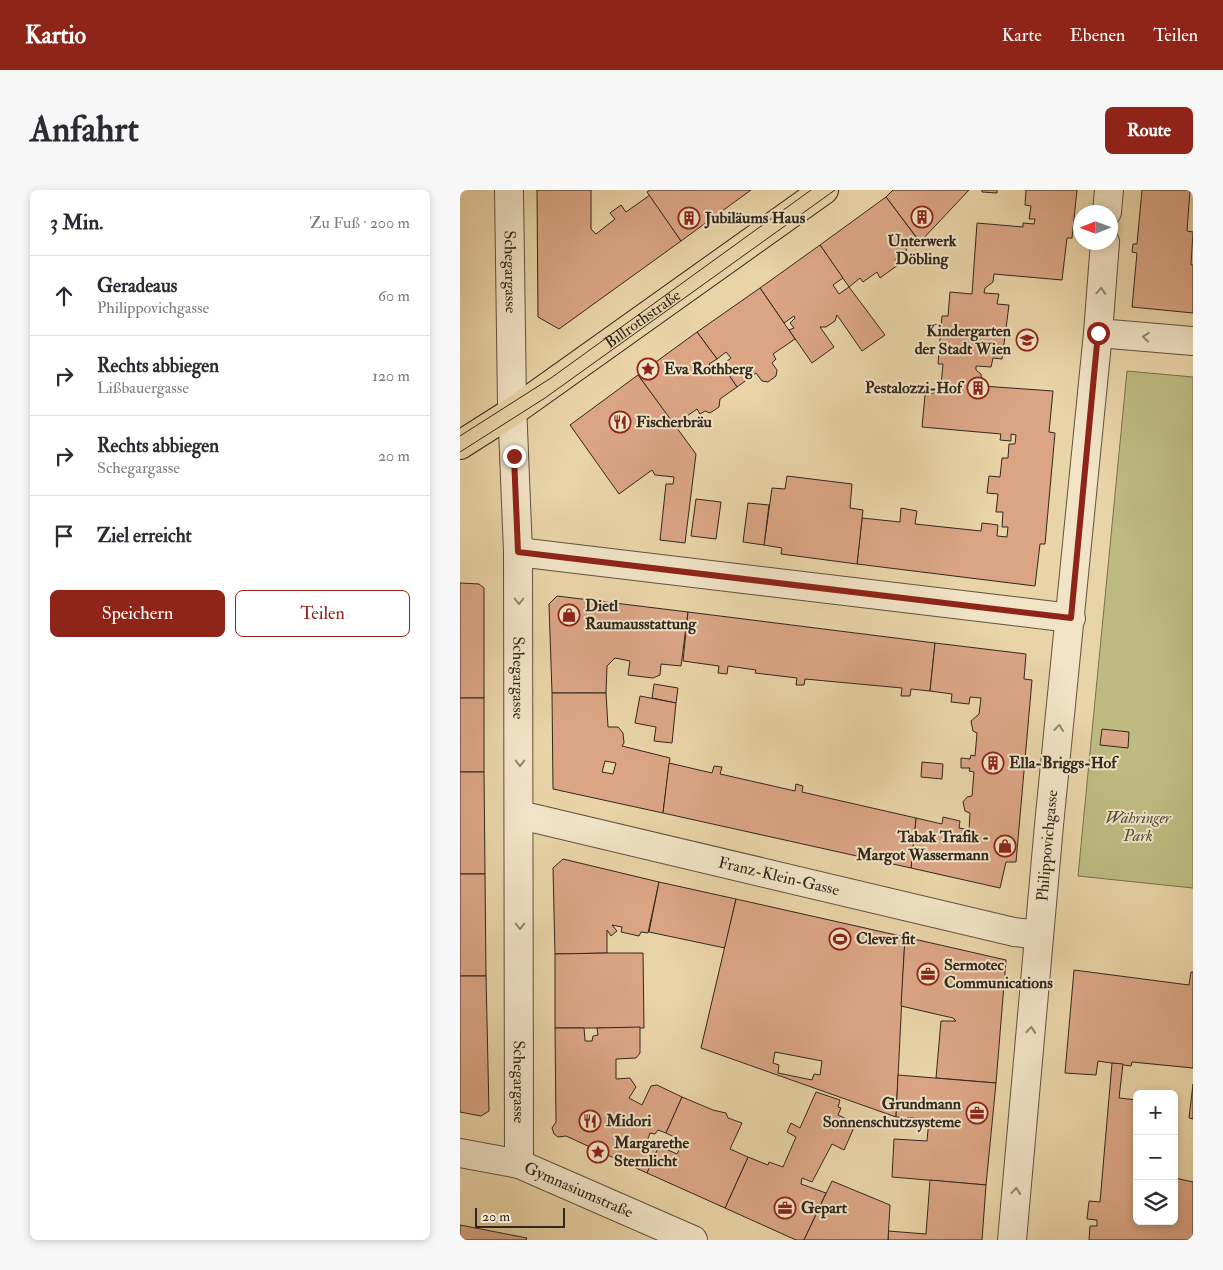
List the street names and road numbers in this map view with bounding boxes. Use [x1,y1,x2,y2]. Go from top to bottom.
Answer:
street label: Schegargasse [500,230,521,314]
street label: Billrothstraße [601,285,685,353]
street label: Schegargasse [508,636,528,720]
street label: Philippovichgasse [1032,788,1062,902]
street label: Franz-Klein-Gasse [716,852,842,900]
street label: Schegargasse [509,1040,529,1124]
street label: Gymnasiumstraße [521,1157,636,1223]

